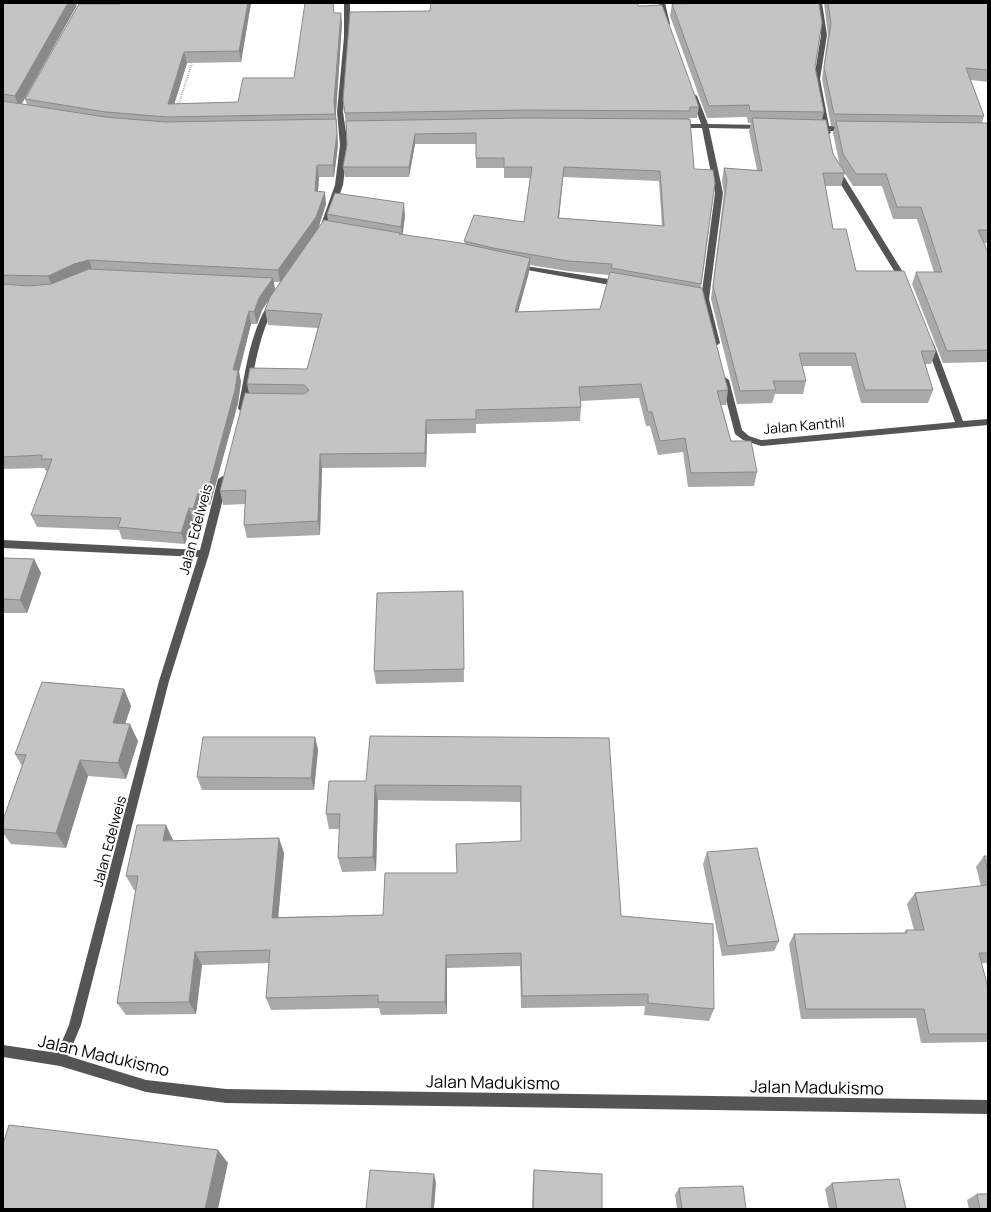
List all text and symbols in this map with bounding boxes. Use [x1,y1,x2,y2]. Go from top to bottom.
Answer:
street label: Jalan Kanthil [763,412,845,438]
street label: Jalan Edelweis [174,481,216,577]
street label: Jalan Edelweis [88,793,130,889]
street label: Jalan Madukismo [36,1029,172,1081]
street label: Jalan Madukismo [426,1069,560,1095]
street label: Jalan Madukismo [750,1074,884,1100]

